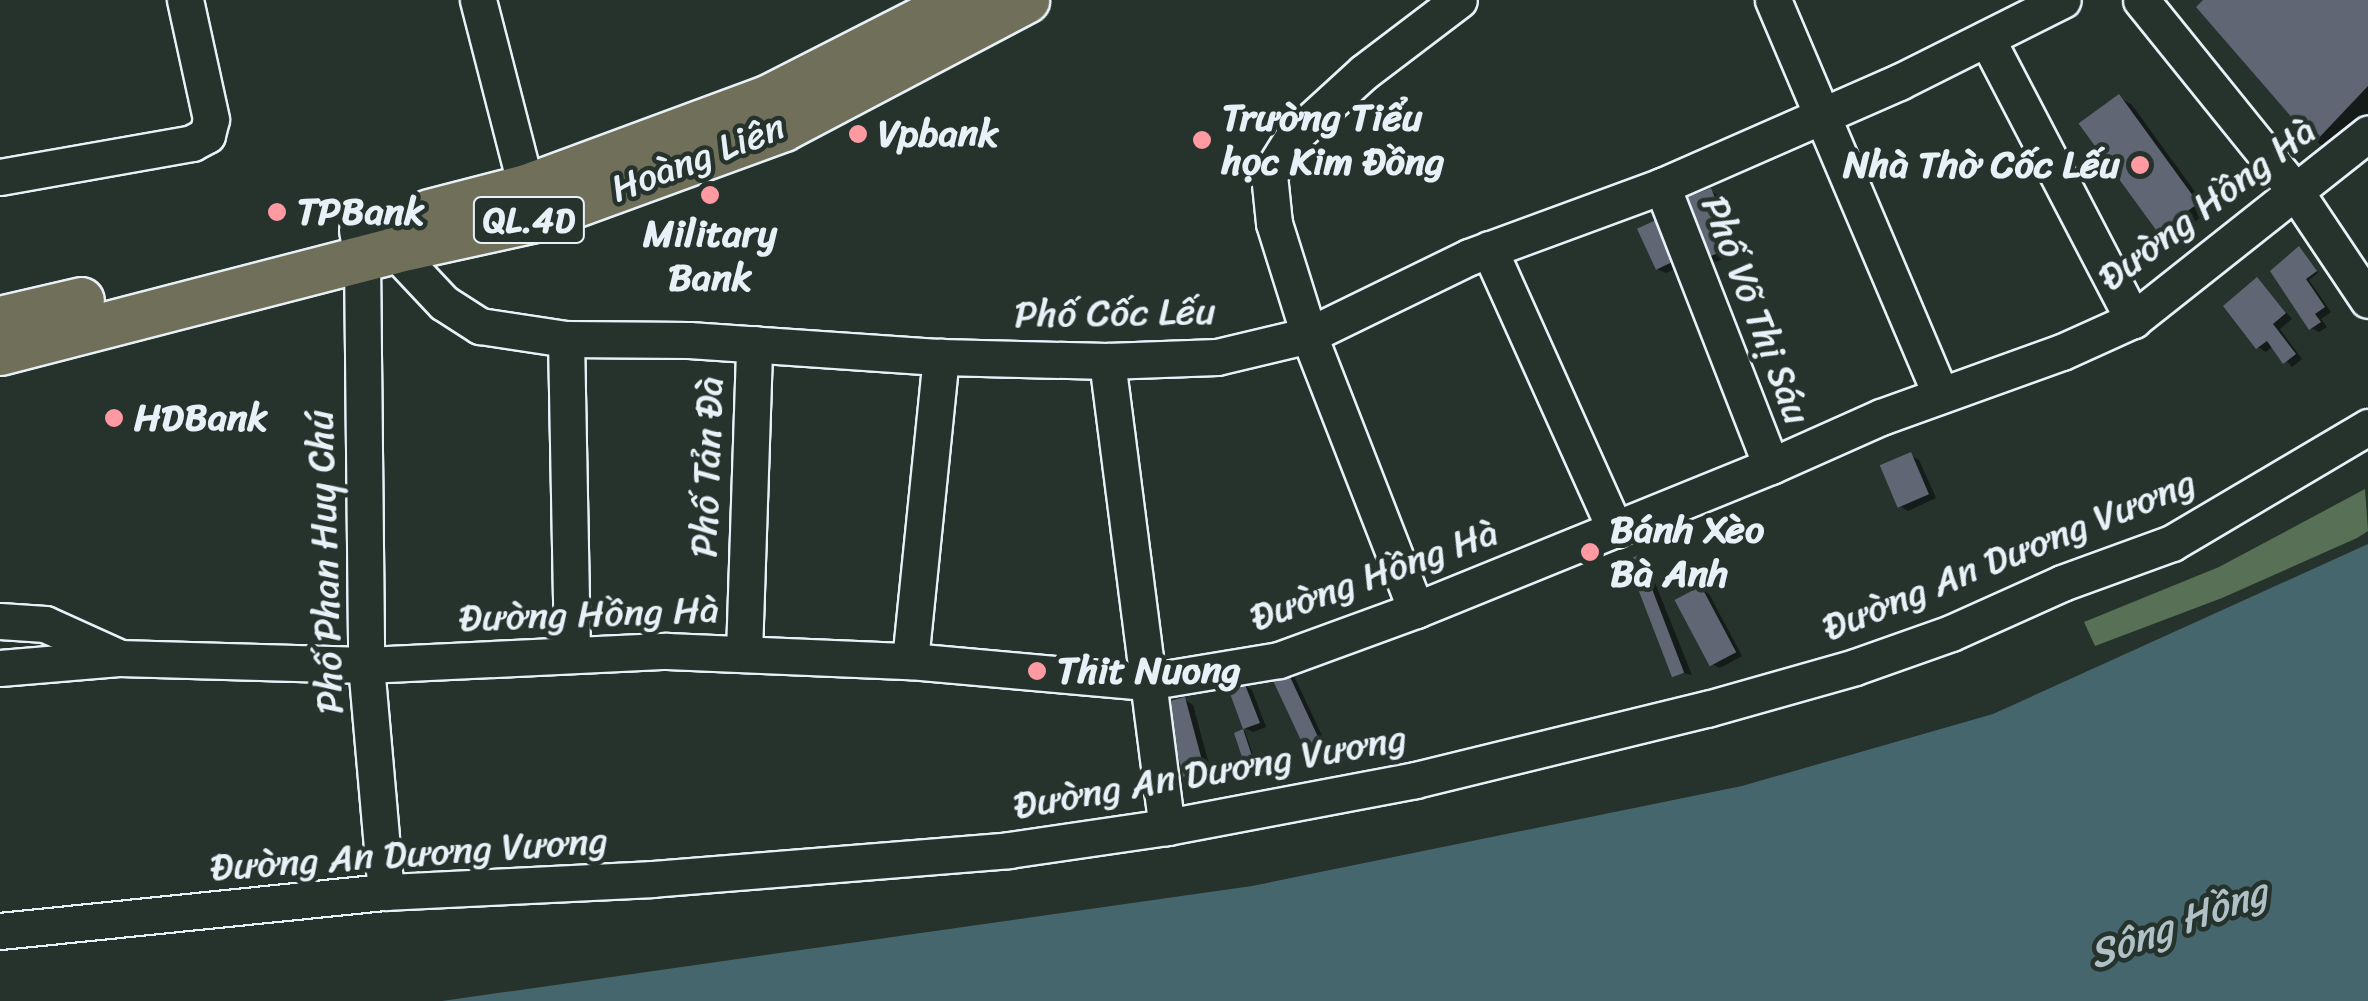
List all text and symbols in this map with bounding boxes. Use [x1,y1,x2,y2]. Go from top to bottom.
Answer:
place label: Trường Tiểu học Kim Đồng [1222,95,1444,184]
street label: Hoàng Liên [604,104,792,212]
street label: Đường Hồng Hà [2089,108,2325,300]
place label: Vpbank [878,111,999,157]
marker: Vpbank [847,123,869,145]
marker: Trường Tiểu học Kim Đồng [1191,129,1213,151]
place label: Nhà Thờ Cốc Lếu [1842,142,2120,188]
marker: Nhà Thờ Cốc Lếu [2129,154,2151,176]
marker: Military Bank [699,184,721,206]
street label: Phố Võ Thị Sáu [1691,187,1821,433]
place label: TPBank [297,189,425,235]
road number: QL.4D [472,190,586,250]
marker: TPBank [266,201,288,223]
place label: Military Bank [643,211,777,300]
street label: Phố Cốc Lếu [1014,288,1216,338]
street label: Phố Tản Đà [681,376,733,558]
place label: HDBank [134,395,268,441]
marker: HDBank [103,407,125,429]
street label: Phố Phan Huy Chú [297,409,353,715]
street label: Đường An Dương Vương [1816,459,2202,651]
place label: Bánh Xèo Bà Anh [1610,507,1764,596]
street label: Đường Hồng Hà [1244,509,1504,641]
marker: Bánh Xèo Bà Anh [1579,541,1601,563]
street label: Đường Hồng Hà [458,587,720,641]
place label: Thit Nuong [1057,648,1241,694]
marker: Thit Nuong [1026,660,1048,682]
street label: Đường An Dương Vương [1010,715,1410,829]
street label: Đường An Dương Vương [209,817,609,891]
water label: Sông Hồng [2082,867,2274,979]

